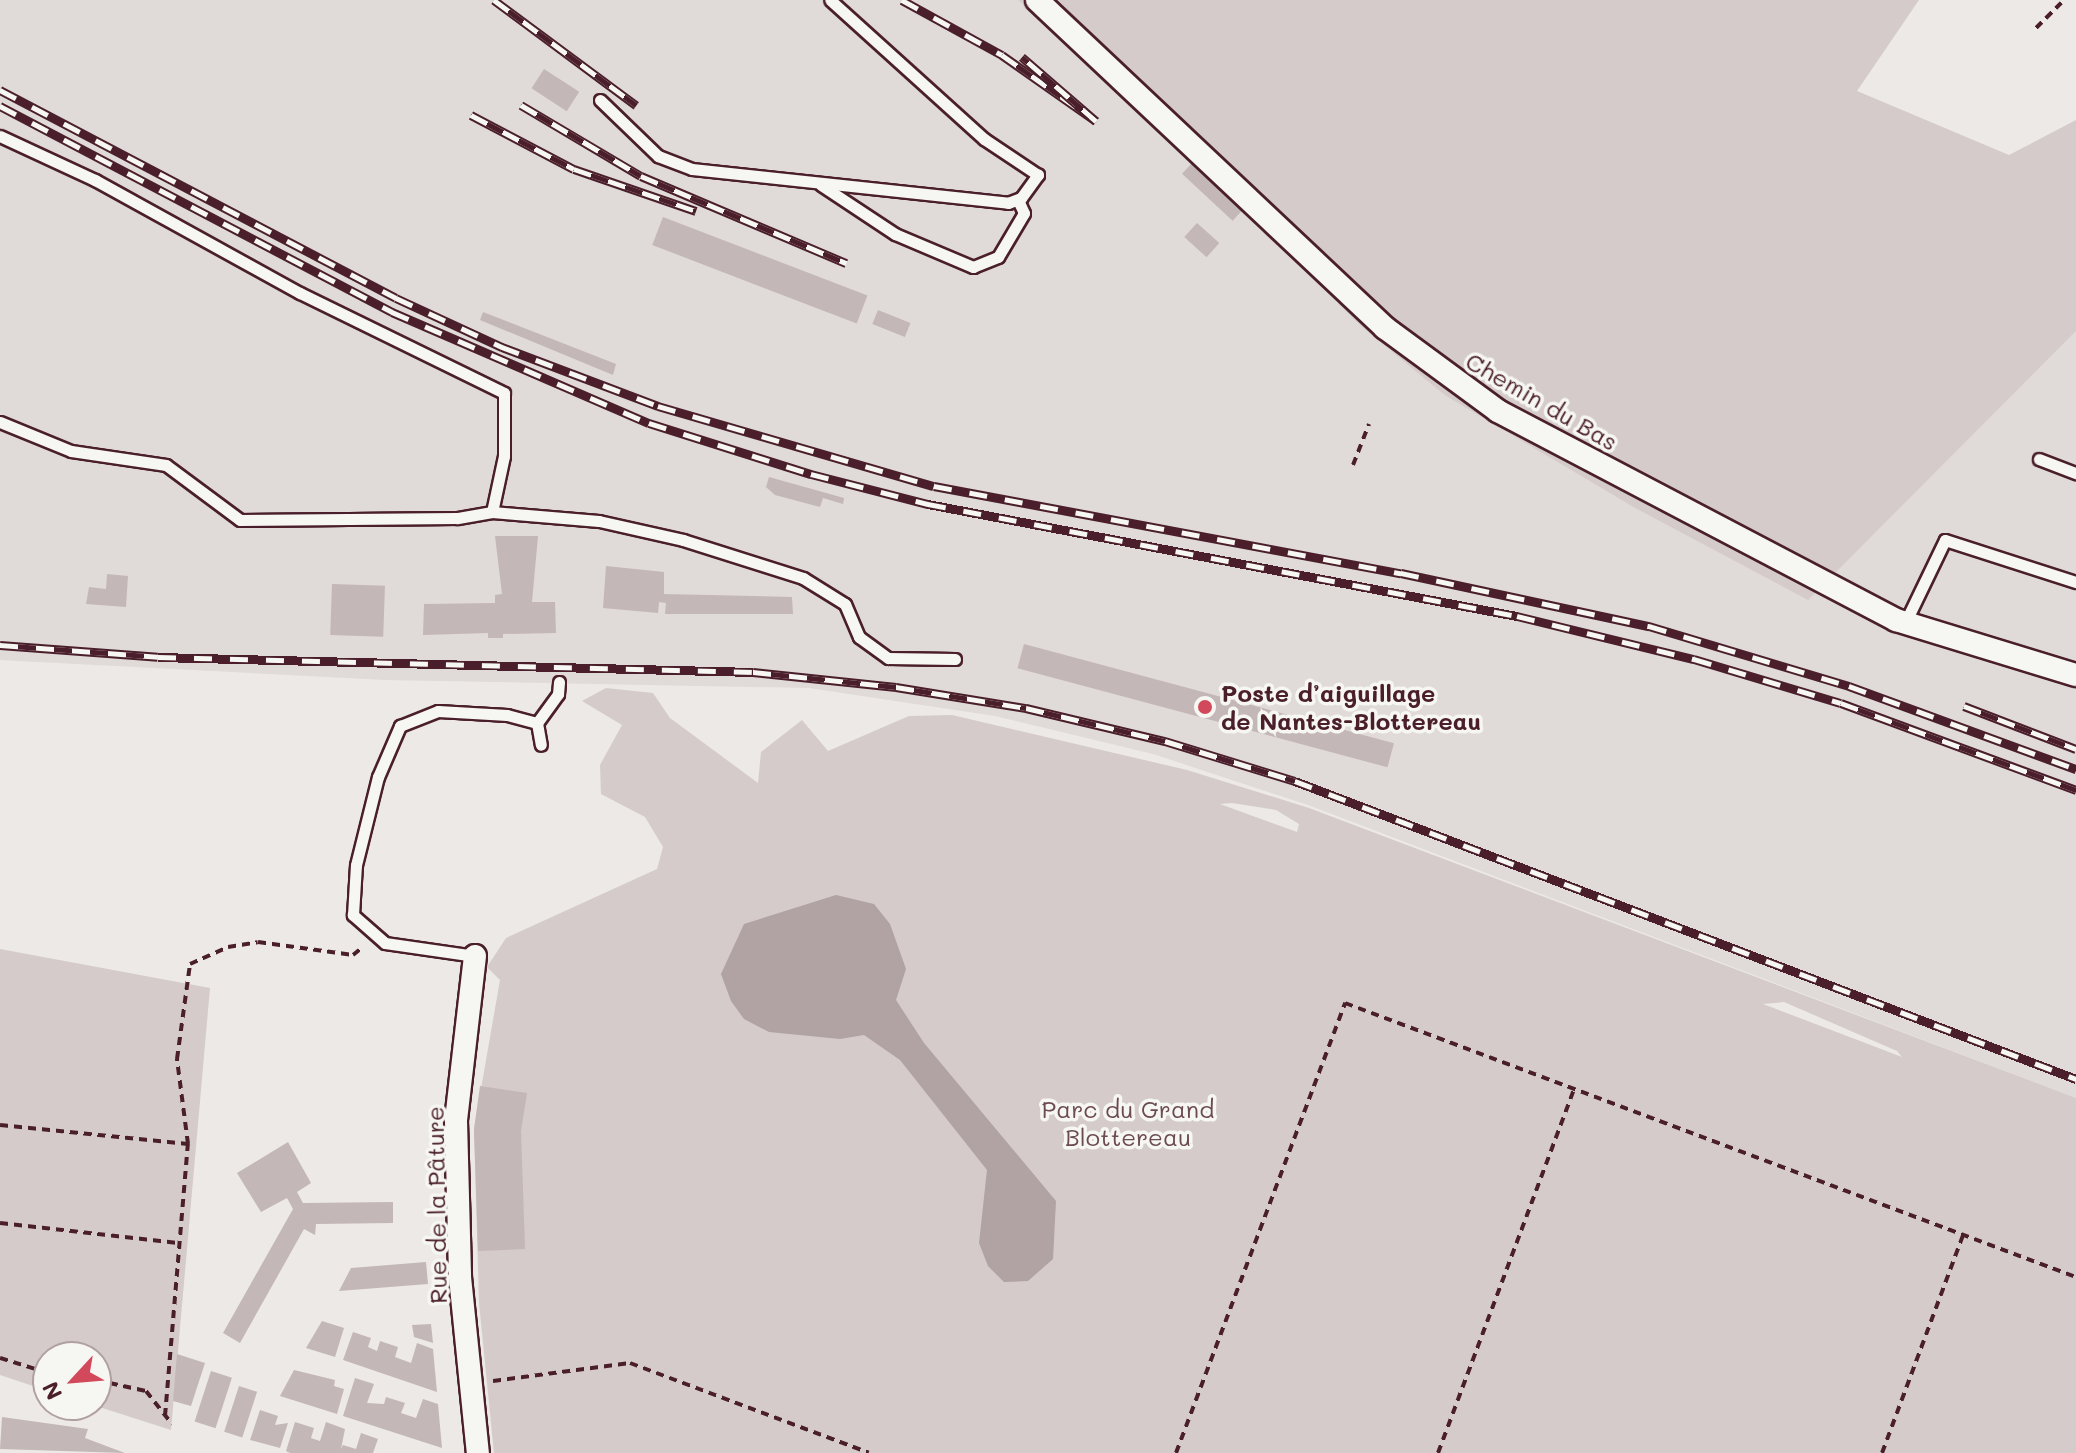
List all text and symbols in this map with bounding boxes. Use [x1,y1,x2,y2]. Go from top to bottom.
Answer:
street label: Chemin du Bas [1461,346,1623,456]
place label: Poste d’aiguillage de Nantes-Blottereau [1221,679,1481,735]
marker: Poste d’aiguillage de Nantes-Blottereau [1196,698,1214,716]
park label: Parc du Grand Blottereau [1042,1095,1214,1151]
street label: Rue de la Pâture [420,1106,452,1304]
north arrow [32,1341,112,1421]
text: N [35,1377,68,1405]

